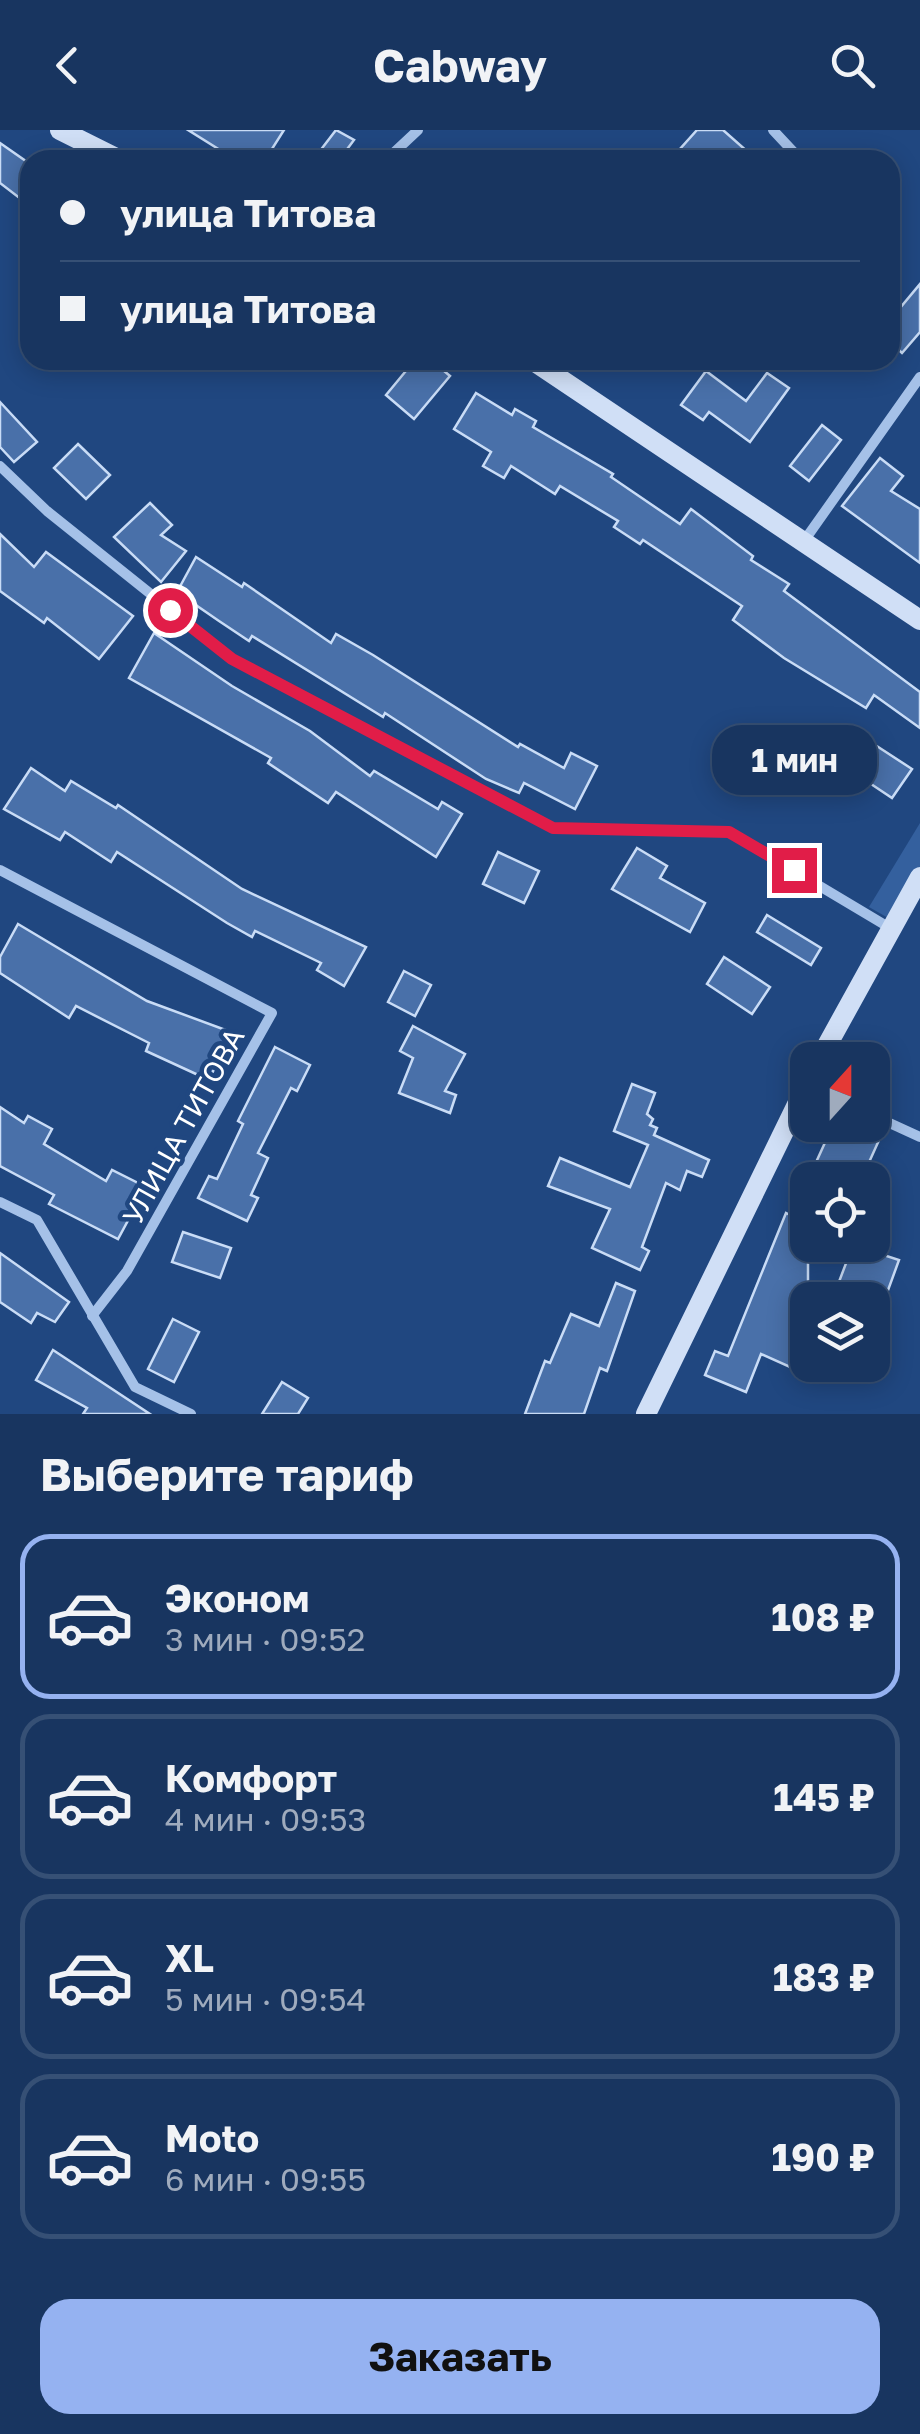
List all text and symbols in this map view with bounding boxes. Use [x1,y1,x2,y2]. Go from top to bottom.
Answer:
icon: back [40,38,95,93]
text: Cabway [373,38,547,92]
icon: search [825,38,880,93]
text: улица Титова [120,190,376,235]
text: улица Титова [120,286,376,331]
route start [148,588,193,633]
callout: 1 мин [712,725,876,795]
text: 1 мин [751,741,838,779]
route end [772,848,817,893]
street label: УЛИЦА ТИТОВА [115,1022,251,1230]
north arrow [790,1042,890,1142]
map controls [790,1042,890,1382]
button: locate [790,1162,890,1262]
button: layers [790,1282,890,1382]
text: Выберите тариф [40,1447,414,1501]
icon: car [45,1572,135,1662]
text: Эконом [165,1575,309,1620]
text: 108 ₽ [771,1594,875,1639]
text: 3 мин · 09:52 [165,1620,365,1658]
icon: car [45,1752,135,1842]
text: Комфорт [165,1755,337,1800]
text: 145 ₽ [773,1774,875,1819]
text: 4 мин · 09:53 [165,1800,366,1838]
icon: car [45,1932,135,2022]
text: XL [165,1935,214,1980]
text: 183 ₽ [773,1954,875,1999]
text: 5 мин · 09:54 [165,1980,366,2018]
icon: car [45,2112,135,2202]
text: Moto [165,2115,259,2160]
text: 190 ₽ [771,2134,875,2179]
text: 6 мин · 09:55 [165,2160,366,2198]
button: Заказать [40,2299,880,2414]

